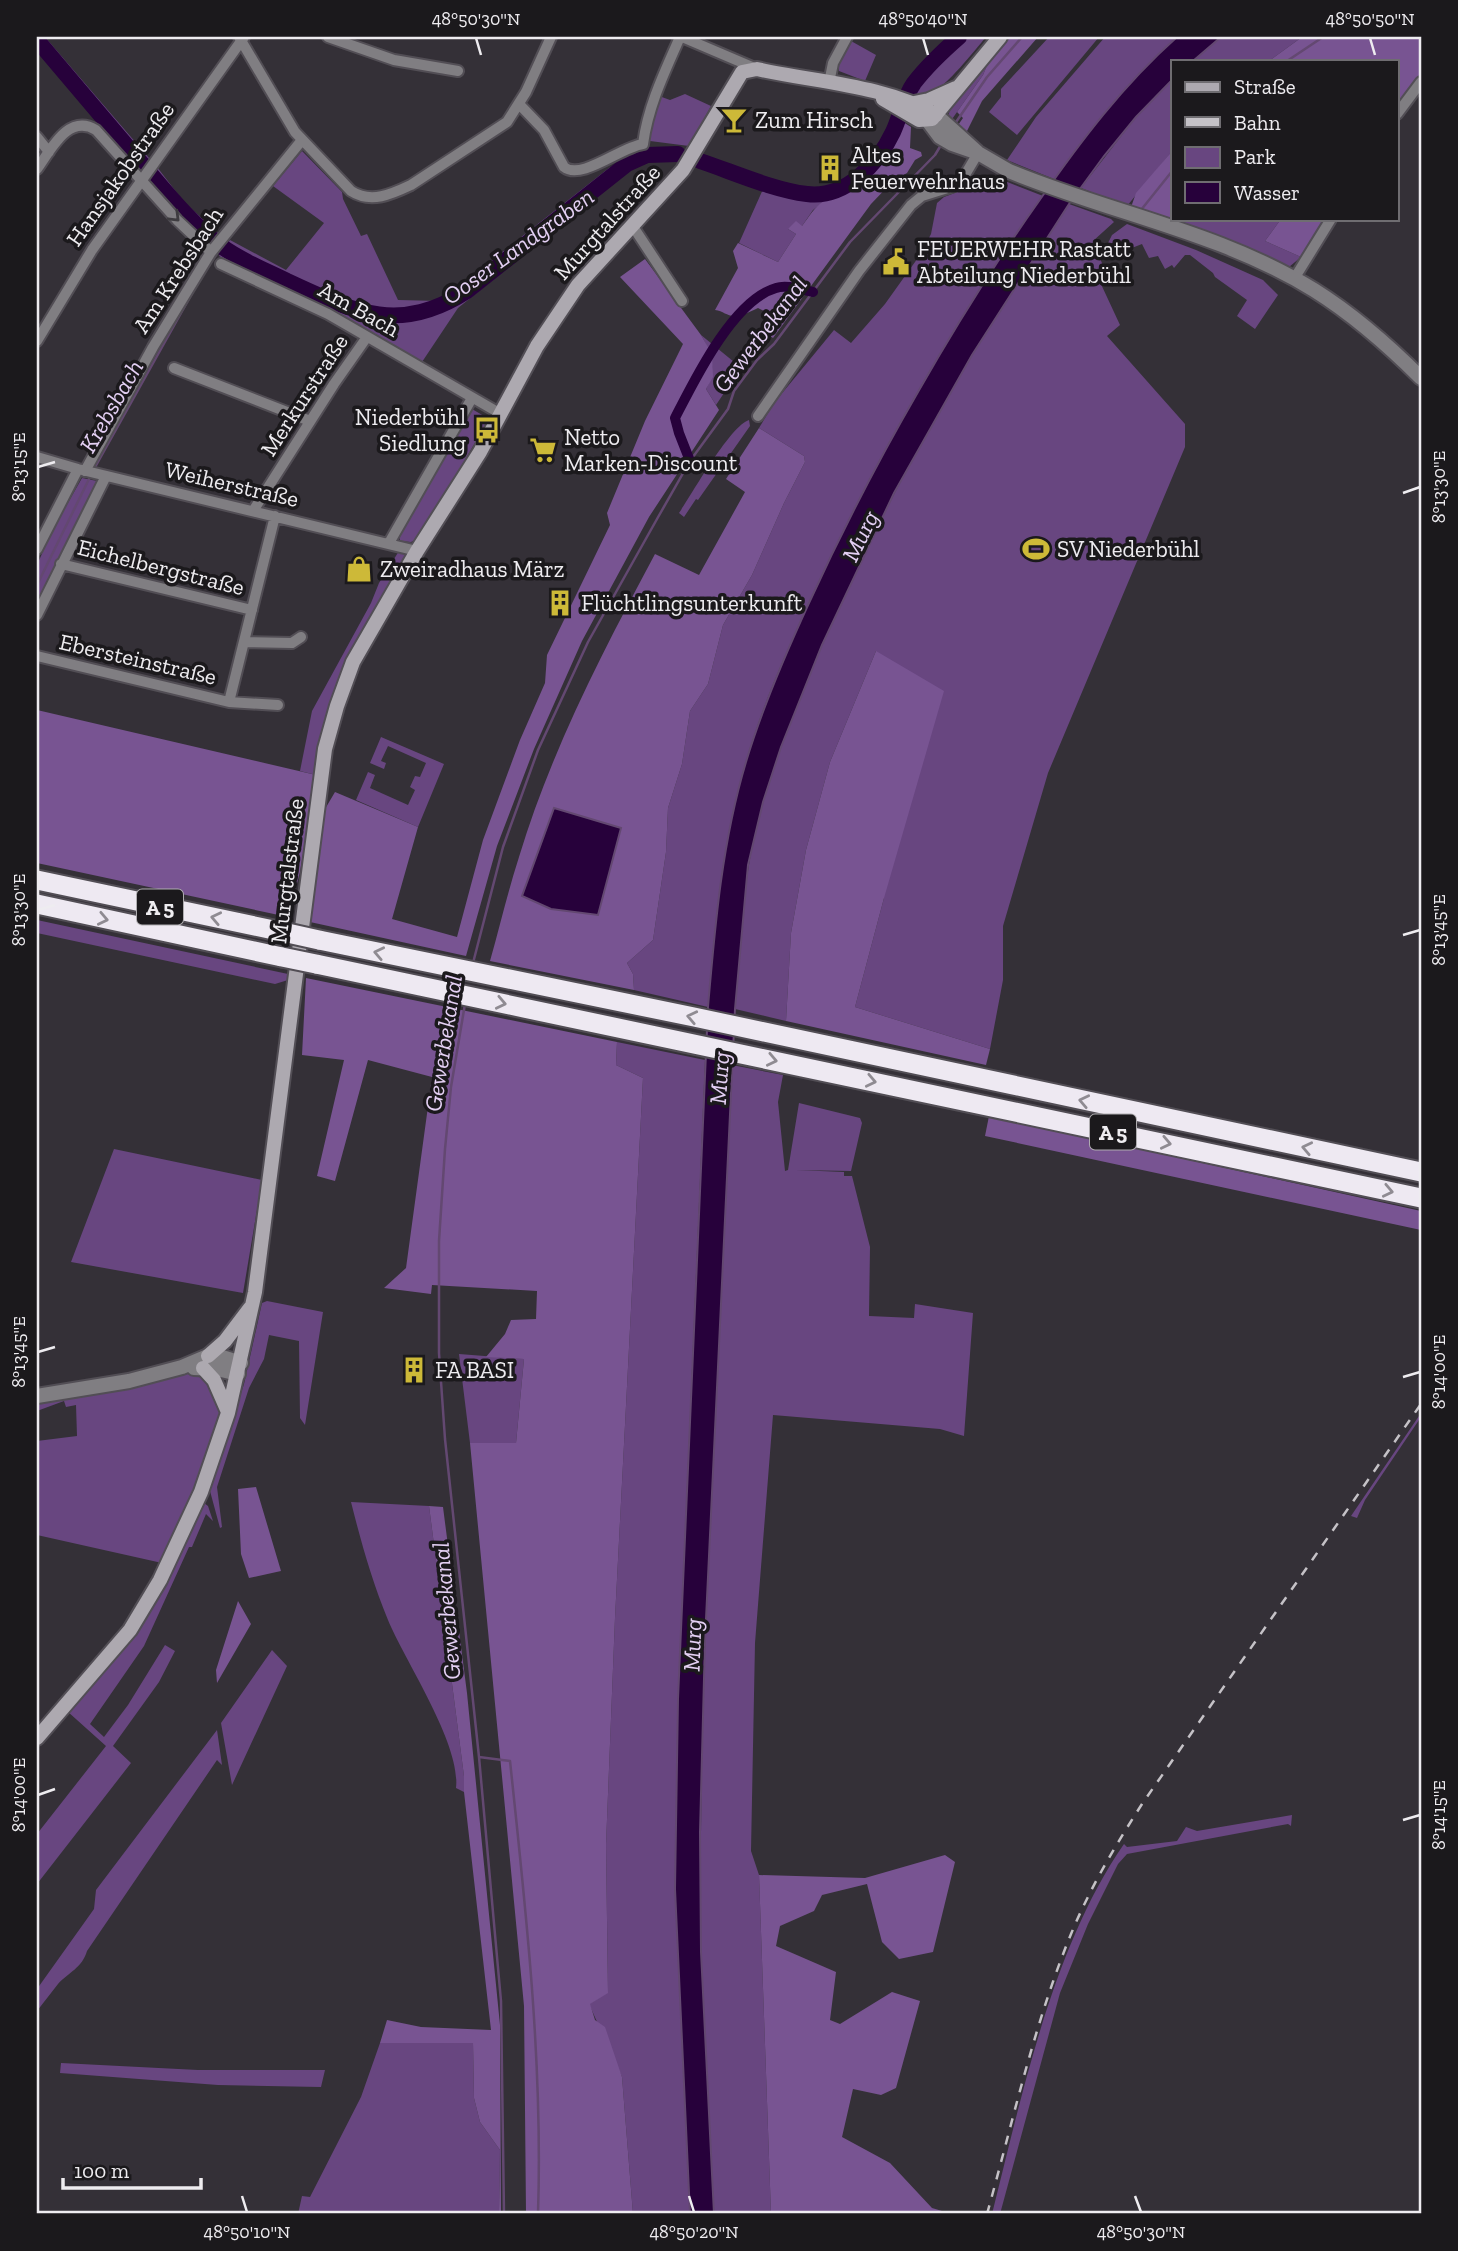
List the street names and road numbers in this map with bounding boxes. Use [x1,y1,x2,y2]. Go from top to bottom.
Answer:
street label: Hansjakobstraße [60,97,180,251]
street label: Murgtalstraße [548,158,666,286]
street label: Am Krebsbach [127,202,229,338]
street label: Am Bach [314,275,405,343]
street label: Merkurstraße [254,329,354,461]
street label: Weiherstraße [162,455,302,513]
street label: Eichelbergstraße [75,533,247,601]
street label: Ebersteinstraße [57,627,219,691]
street label: Murgtalstraße [264,797,310,945]
road number: A 5 [137,890,183,925]
road number: A 5 [1090,1114,1136,1150]

